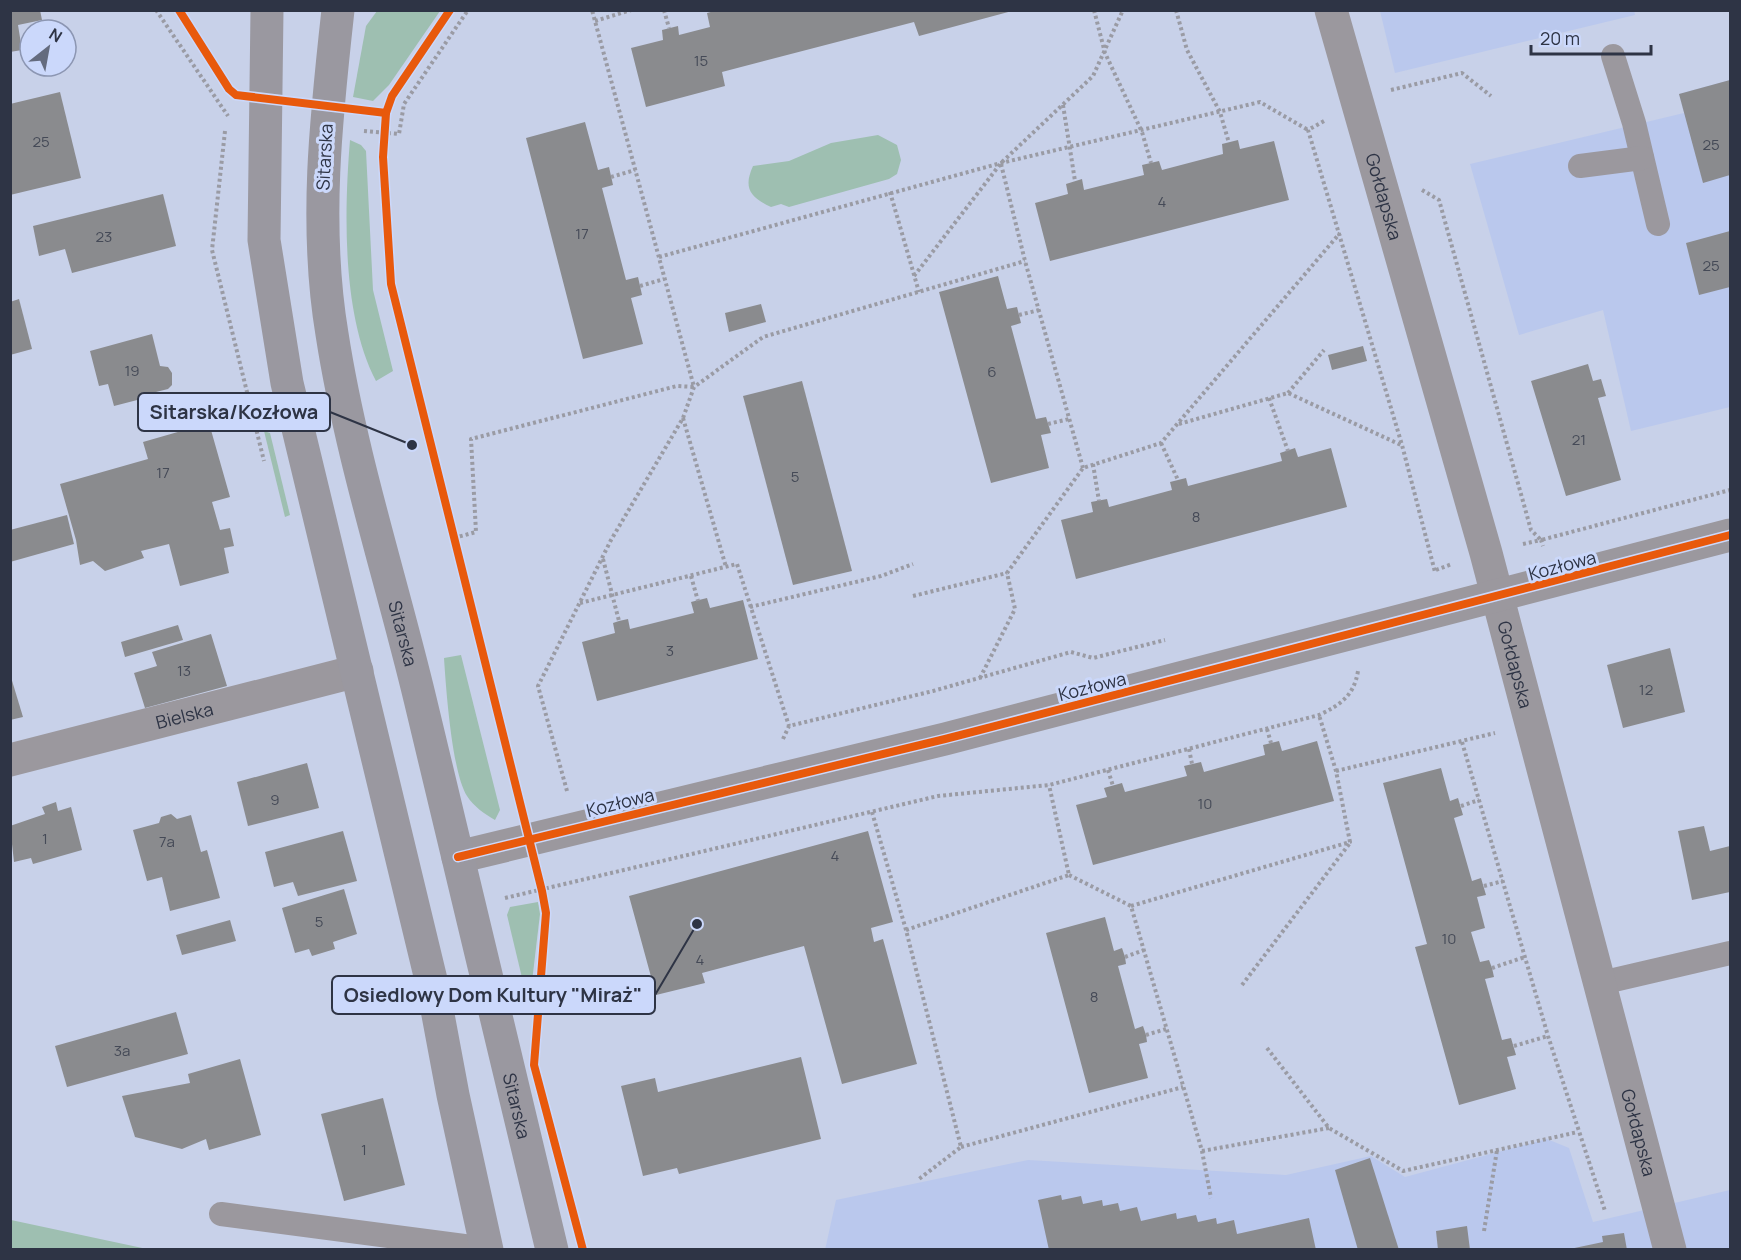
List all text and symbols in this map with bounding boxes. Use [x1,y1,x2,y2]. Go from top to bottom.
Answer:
north arrow [18,18,78,78]
scale bar [1531,18,1651,56]
text: N [45,23,66,48]
text: 20 m [1540,26,1580,50]
house number: 15 [694,50,708,71]
street label: Sitarska [310,123,338,191]
house number: 25 [32,131,50,152]
house number: 25 [1702,134,1720,155]
street label: Gołdapska [1360,150,1408,243]
house number: 4 [1158,191,1167,212]
house number: 17 [575,223,589,244]
house number: 23 [96,226,112,247]
house number: 25 [1702,255,1720,276]
house number: 19 [124,360,140,381]
house number: 6 [987,361,997,382]
callout: Sitarska/Kozłowa [138,393,330,431]
text: Sitarska/Kozłowa [150,398,318,425]
house number: 21 [1572,429,1586,450]
house number: 17 [156,462,170,483]
house number: 5 [791,466,799,487]
house number: 8 [1192,506,1200,527]
street label: Kozłowa [1526,544,1598,586]
street label: Sitarska [383,598,423,669]
street label: Gołdapska [1492,618,1538,711]
house number: 3 [666,640,674,661]
house number: 13 [177,660,191,681]
street label: Kozłowa [1056,666,1128,706]
house number: 12 [1639,679,1653,700]
street label: Bielska [153,696,216,734]
street label: Kozłowa [584,782,656,822]
house number: 9 [270,789,280,810]
house number: 10 [1198,793,1213,814]
house number: 1 [42,828,48,849]
house number: 7a [159,831,175,852]
house number: 4 [831,845,840,866]
house number: 5 [315,911,323,932]
house number: 10 [1442,928,1457,949]
house number: 4 [696,949,705,970]
callout: Osiedlowy Dom Kultury "Miraż" [332,976,655,1014]
text: Osiedlowy Dom Kultury "Miraż" [344,981,642,1008]
house number: 8 [1090,986,1098,1007]
house number: 3a [114,1040,130,1061]
street label: Sitarska [498,1070,537,1141]
street label: Gołdapska [1616,1086,1662,1179]
house number: 1 [361,1139,367,1160]

